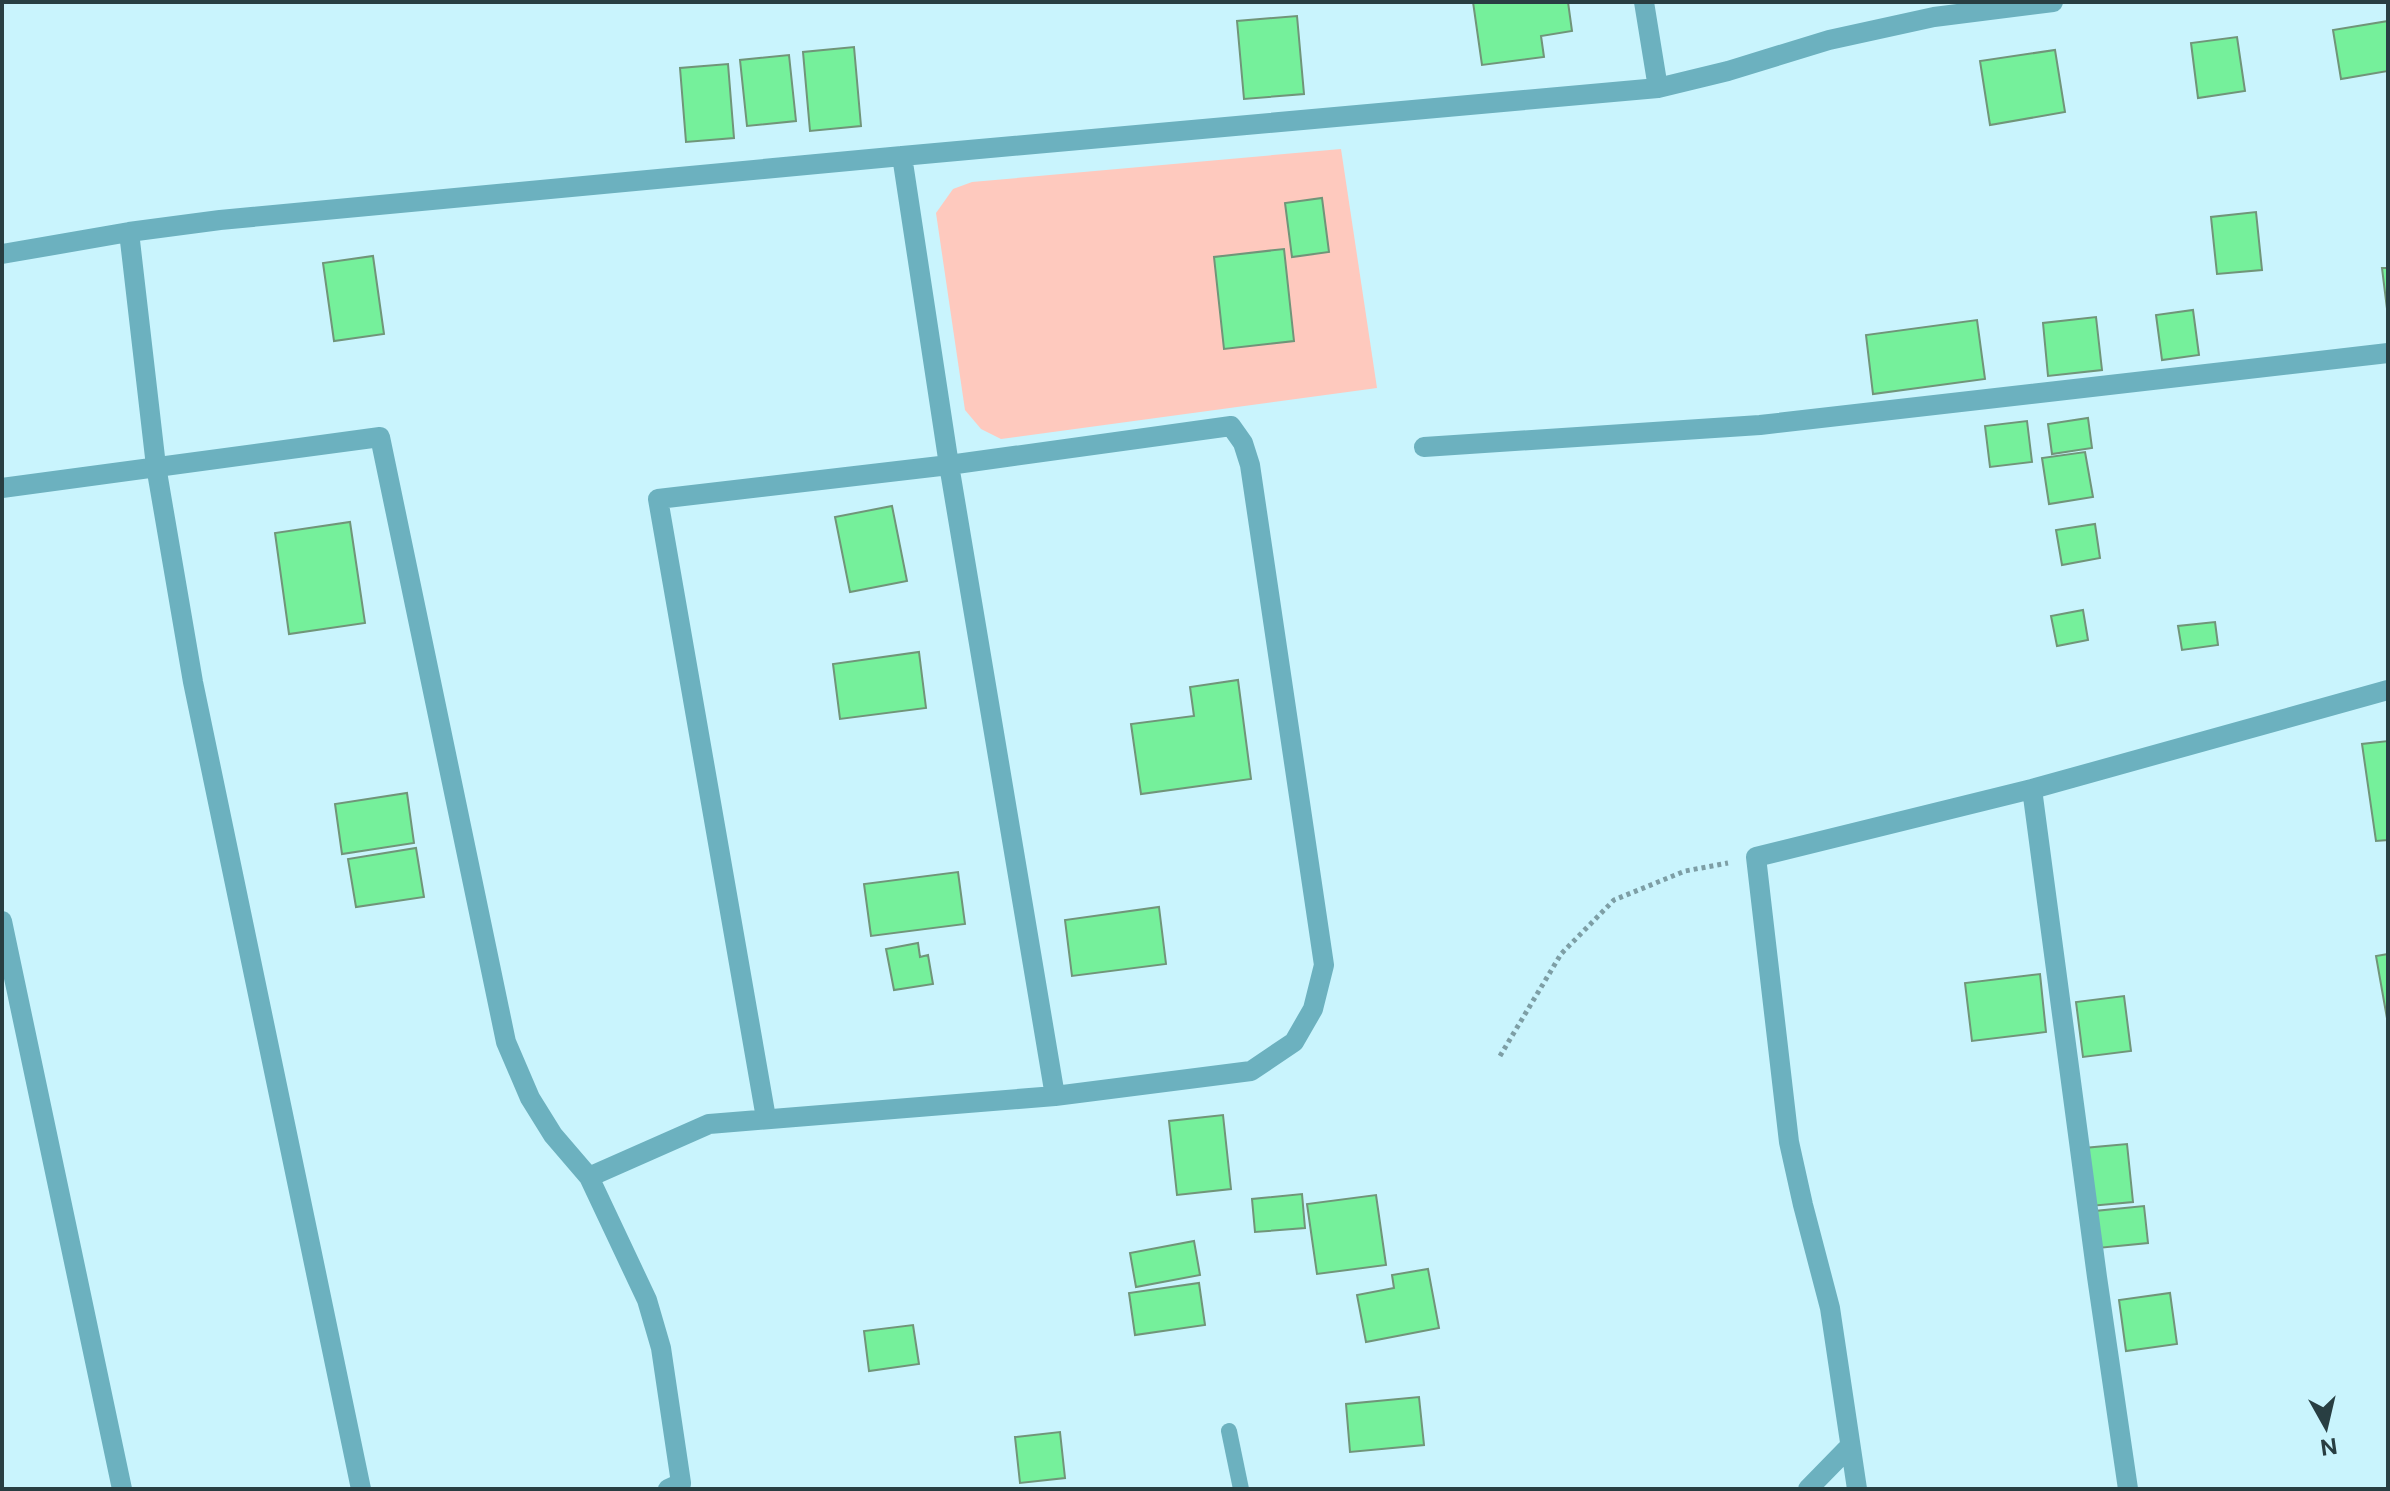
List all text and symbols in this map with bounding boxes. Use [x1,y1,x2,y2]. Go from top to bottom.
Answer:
north arrow [2286,1387,2366,1467]
text: N [2318,1433,2339,1461]

